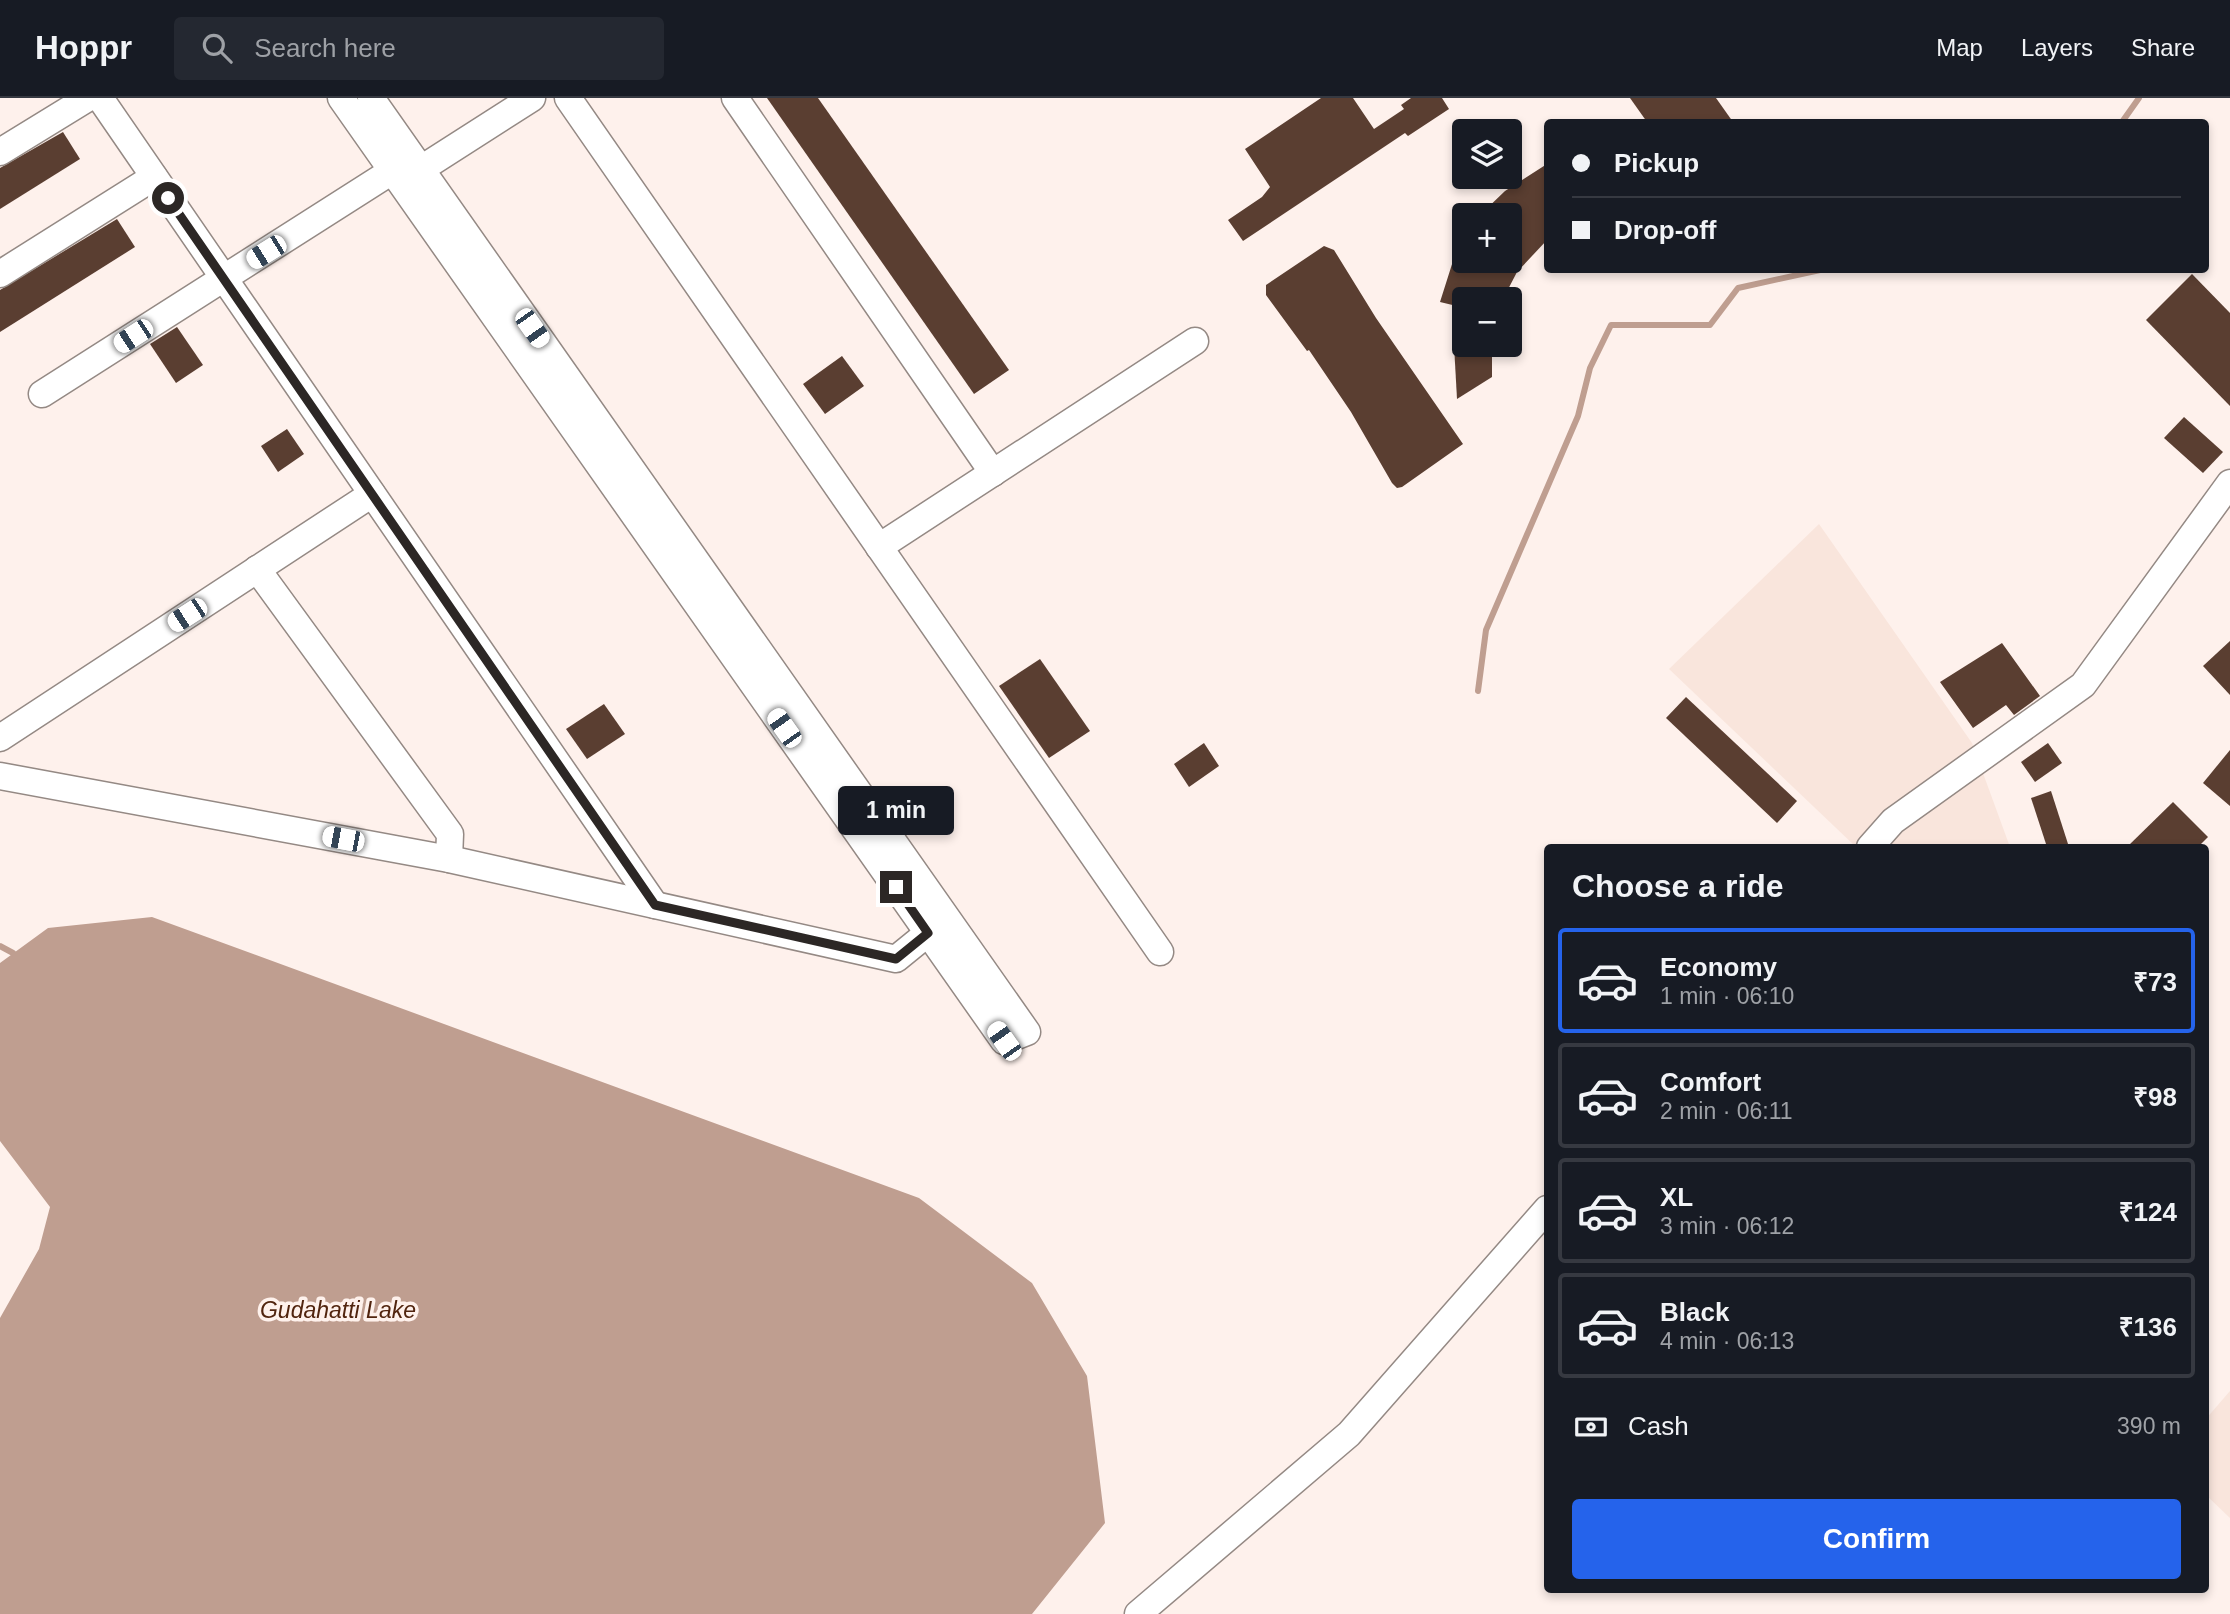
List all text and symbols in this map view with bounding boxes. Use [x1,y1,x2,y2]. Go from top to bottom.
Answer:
search box [174,17,664,80]
text: Hoppr [35,29,132,66]
icon: search [198,29,236,67]
text: Search here [254,33,396,63]
text: Map [1936,34,1983,61]
text: Layers [2021,34,2093,61]
text: Share [2131,34,2195,61]
map controls [1452,119,1522,357]
button: layers [1452,119,1522,189]
text: Pickup [1614,148,1699,178]
route start [152,182,184,214]
button: + [1452,203,1522,273]
text: Drop-off [1614,215,1717,245]
car [243,232,290,272]
button: − [1452,287,1522,357]
car [512,305,553,351]
car [110,316,157,356]
car [164,595,211,635]
car [764,705,805,751]
callout: 1 min [838,786,954,834]
text: 1 min [866,797,926,823]
car [321,825,366,853]
text: Choose a ride [1572,868,1784,904]
route end [880,871,912,903]
icon: car [1576,949,1639,1012]
text: Economy [1660,952,1777,982]
text: ₹73 [2133,967,2177,997]
text: 1 min · 06:10 [1660,983,1794,1009]
car [984,1018,1025,1064]
icon: car [1576,1064,1639,1127]
text: Comfort [1660,1067,1761,1097]
text: ₹98 [2133,1082,2177,1112]
text: 2 min · 06:11 [1660,1098,1793,1124]
icon: car [1576,1179,1639,1242]
text: XL [1660,1182,1693,1212]
text: ₹124 [2119,1197,2177,1227]
text: 3 min · 06:12 [1660,1213,1794,1239]
icon: car [1576,1294,1639,1357]
water label: Gudahatti Lake [260,1297,416,1323]
text: Black [1660,1297,1729,1327]
text: ₹136 [2119,1312,2177,1342]
text: 4 min · 06:13 [1660,1328,1794,1354]
icon: cash [1572,1408,1610,1446]
text: Cash [1628,1411,1689,1441]
text: 390 m [2117,1413,2181,1439]
button: Confirm [1572,1499,2181,1579]

